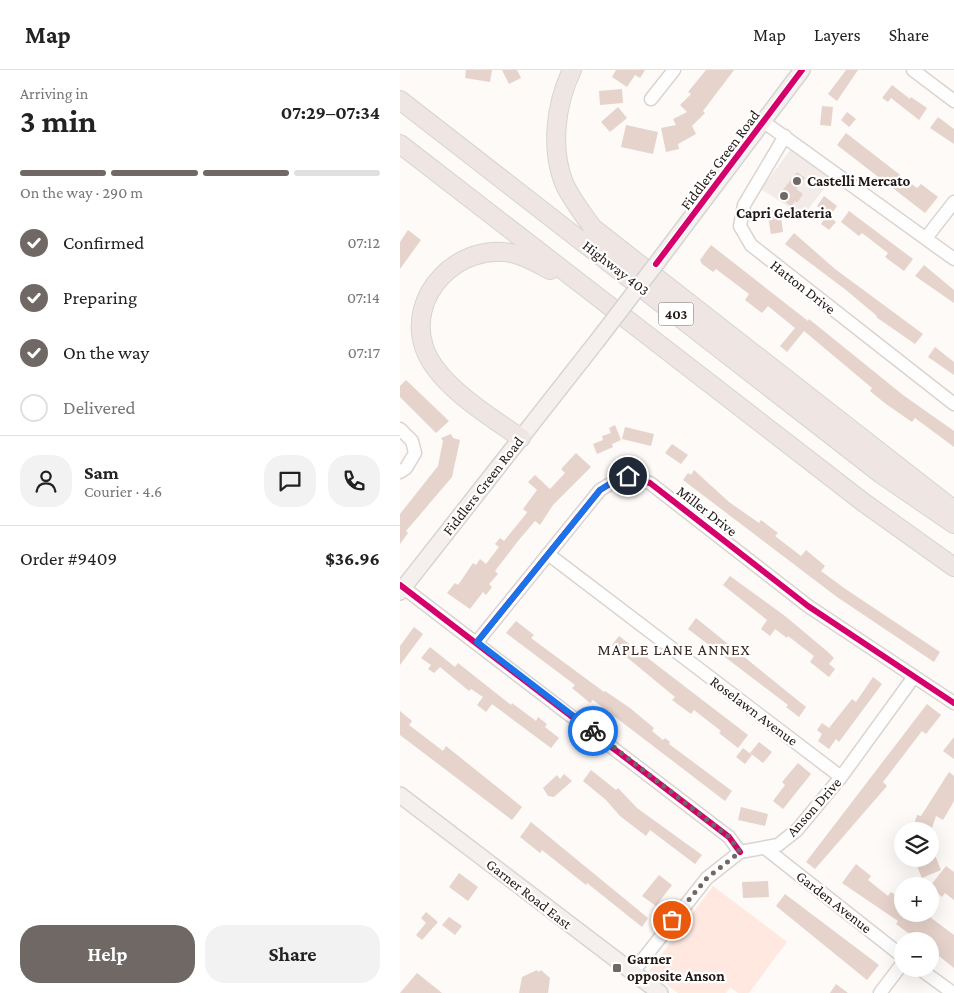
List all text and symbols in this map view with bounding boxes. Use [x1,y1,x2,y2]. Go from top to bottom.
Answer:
text: Map [25,21,71,48]
text: Map [753,25,786,45]
text: Layers [814,25,861,45]
text: Share [889,25,929,45]
text: Arriving in [20,85,88,102]
text: 07:29–07:34 [281,102,380,123]
text: 3 min [20,103,97,139]
street label: Fiddlers Green Road [677,107,763,213]
place label: Castelli Mercato [807,173,911,189]
marker: Castelli Mercato [791,175,803,187]
text: On the way · 290 m [20,184,143,201]
marker: Capri Gelateria [778,190,790,202]
place label: Capri Gelateria [736,205,833,221]
icon: check [20,229,48,257]
text: Confirmed [63,232,144,253]
text: 07:12 [348,234,380,251]
street label: Highway 403 [579,237,652,300]
street label: Hatton Drive [768,257,839,317]
icon: check [20,284,48,312]
text: Preparing [63,287,137,308]
text: 07:14 [347,289,380,306]
road number: 403 [658,302,694,325]
icon: check [20,339,48,367]
text: On the way [63,342,149,363]
text: 07:17 [348,344,380,361]
text: Delivered [63,397,136,418]
street label: Fiddlers Green Road [440,434,526,538]
button: person [20,455,72,507]
button: chat [264,455,316,507]
button: phone [328,455,380,507]
pin [607,455,649,497]
text: Sam [84,462,119,483]
icon: home [614,462,642,490]
text: Courier · 4.6 [84,483,162,500]
street label: Miller Drive [674,483,740,540]
text: Order #9409 [20,548,117,569]
text: $36.96 [325,548,380,569]
district label: MAPLE LANE ANNEX [597,641,751,658]
street label: Roselawn Avenue [707,673,801,749]
courier [568,706,618,756]
icon: bike [579,717,607,745]
street label: Anson Drive [783,774,845,840]
map controls [894,822,939,977]
button: layers [894,822,939,867]
street label: Garner Road East [483,856,576,933]
street label: Garden Avenue [793,868,875,937]
button: + [894,877,939,922]
pin [651,899,693,941]
icon: bag [658,906,686,934]
button: Help [20,925,195,983]
button: Share [205,925,380,983]
button: − [894,932,939,977]
place label: Garner opposite Anson [627,951,725,984]
marker: Garner opposite Anson [611,962,623,974]

